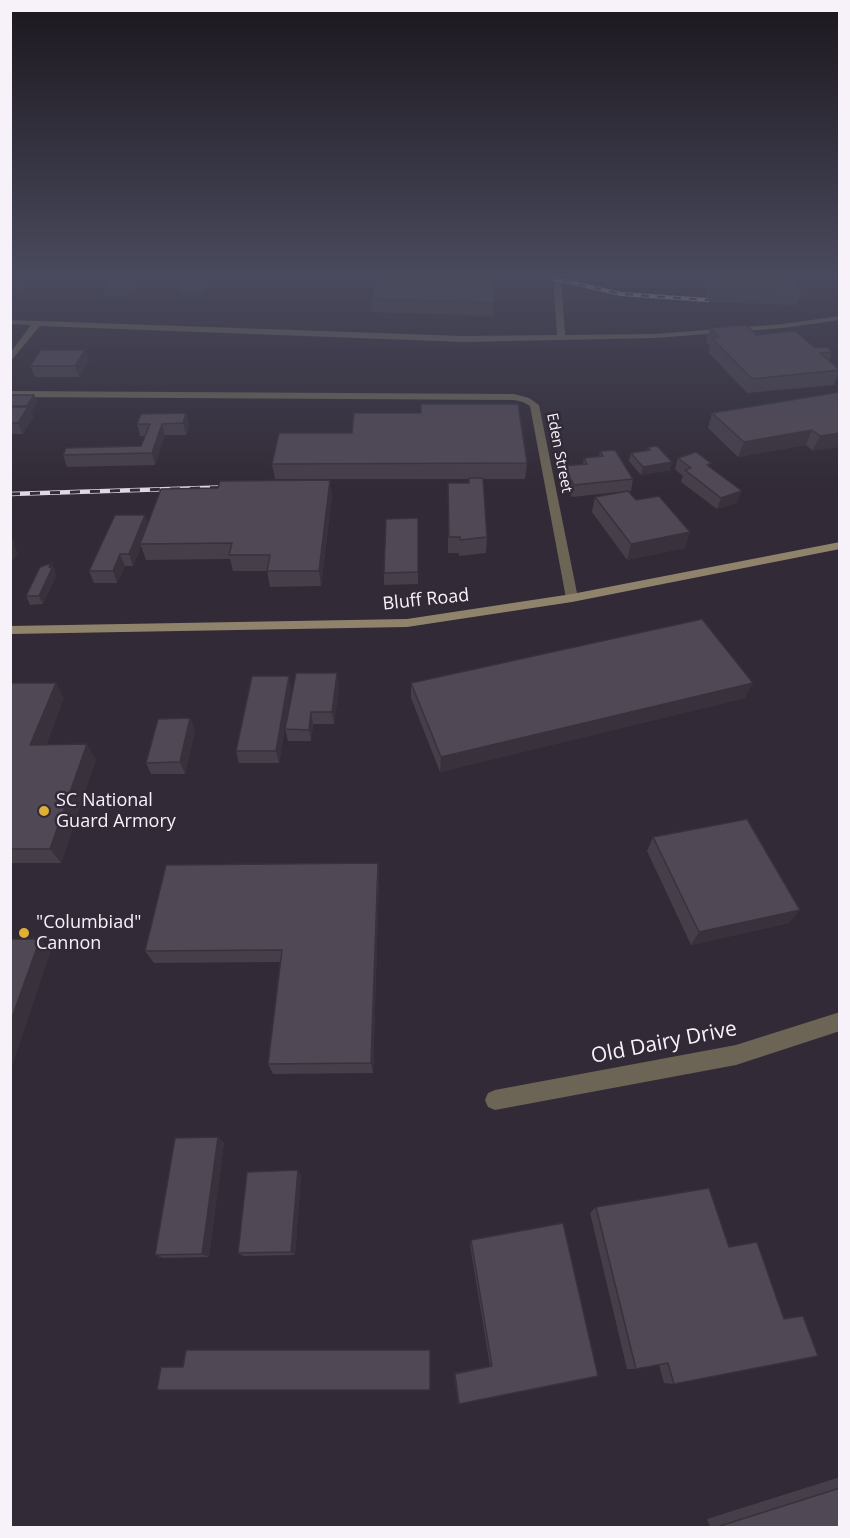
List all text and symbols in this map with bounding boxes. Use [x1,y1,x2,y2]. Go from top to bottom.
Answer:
street label: Eden Street [542,412,576,494]
street label: Bluff Road [382,585,470,615]
place label: SC National Guard Armory [56,790,176,832]
marker: SC National Guard Armory [37,804,51,818]
place label: "Columbiad" Cannon [36,912,141,954]
marker: "Columbiad" Cannon [17,926,31,940]
street label: Old Dairy Drive [589,1017,739,1069]

